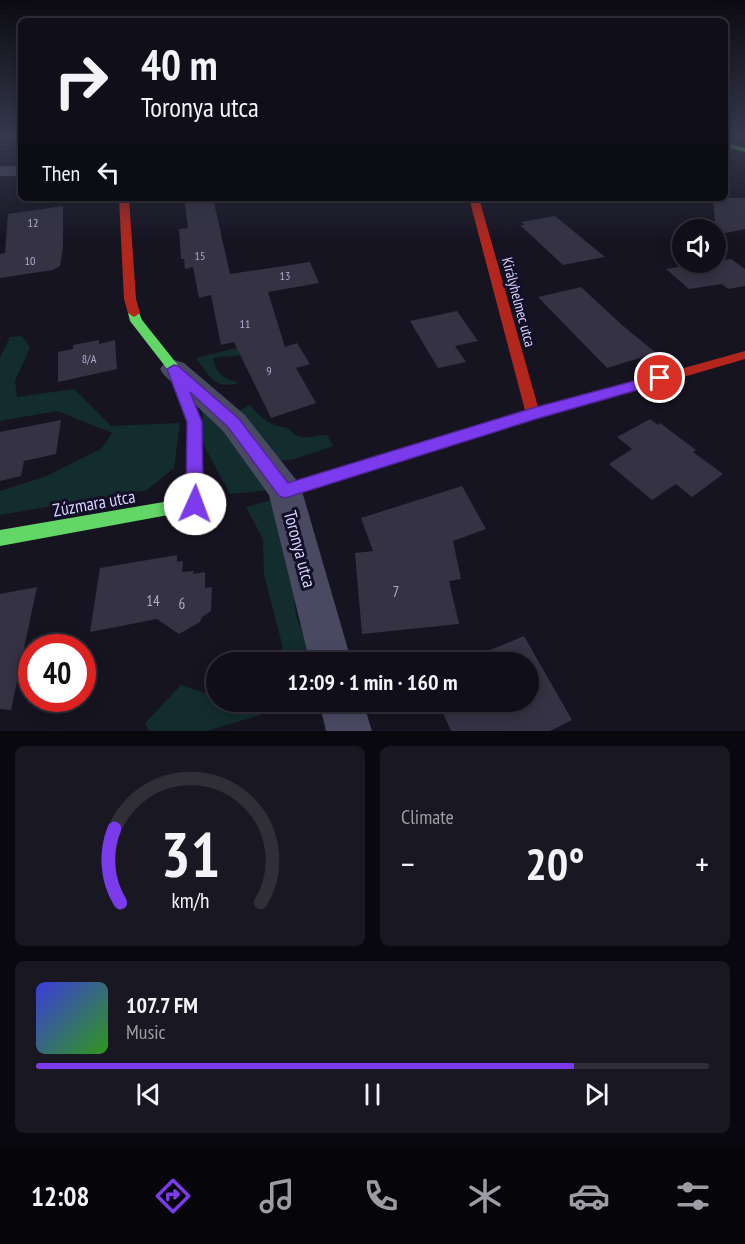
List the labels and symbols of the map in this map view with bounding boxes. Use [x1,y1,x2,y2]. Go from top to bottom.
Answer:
house number: 12 [28,215,38,230]
house number: 15 [195,248,205,263]
house number: 10 [25,253,35,268]
street label: Királyhelmec utca [498,255,540,349]
house number: 13 [280,268,290,283]
house number: 11 [240,316,250,331]
house number: 8/A [82,351,97,366]
pin [634,352,685,403]
house number: 9 [266,363,272,378]
position arrow [163,472,227,536]
street label: Zúzmara utca [51,484,137,522]
street label: Toronya utca [279,508,321,590]
house number: 7 [393,582,399,601]
house number: 14 [146,591,160,610]
house number: 6 [179,594,186,613]
speed limit sign: 40 [18,634,96,712]

